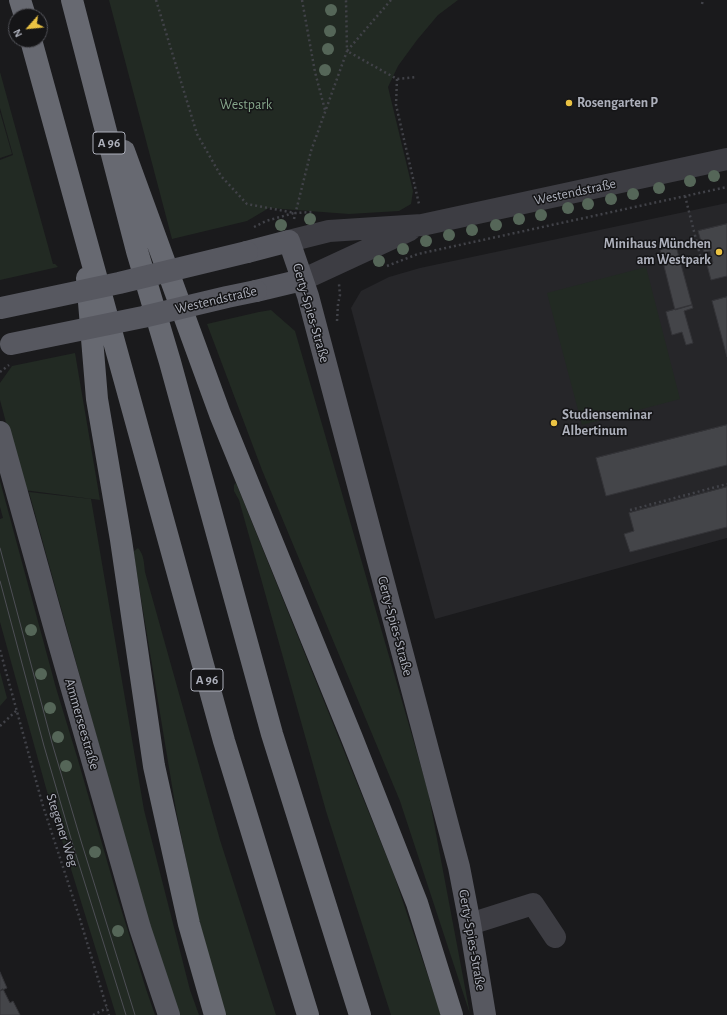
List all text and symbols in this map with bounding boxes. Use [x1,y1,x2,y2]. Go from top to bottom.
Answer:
north arrow [8,8,48,48]
text: N [11,27,24,39]
place label: Rosengarten P [577,95,658,111]
park label: Westpark [220,97,272,113]
marker: Rosengarten P [564,98,574,108]
road number: A 96 [93,132,125,154]
street label: Westendstraße [532,175,618,209]
place label: Minihaus München am Westpark [604,236,711,268]
marker: Minihaus München am Westpark [714,247,724,257]
street label: Gerty-Spies-Straße [289,261,333,365]
street label: Westendstraße [173,282,259,318]
place label: Studienseminar Albertinum [562,407,652,440]
marker: Studienseminar Albertinum [549,418,559,428]
street label: Gerty-Spies-Straße [374,574,416,678]
road number: A 96 [191,669,223,691]
street label: Ammerseestraße [61,677,103,771]
street label: Stegener Weg [42,791,82,869]
street label: Gerty-Spies-Straße [455,888,489,992]

